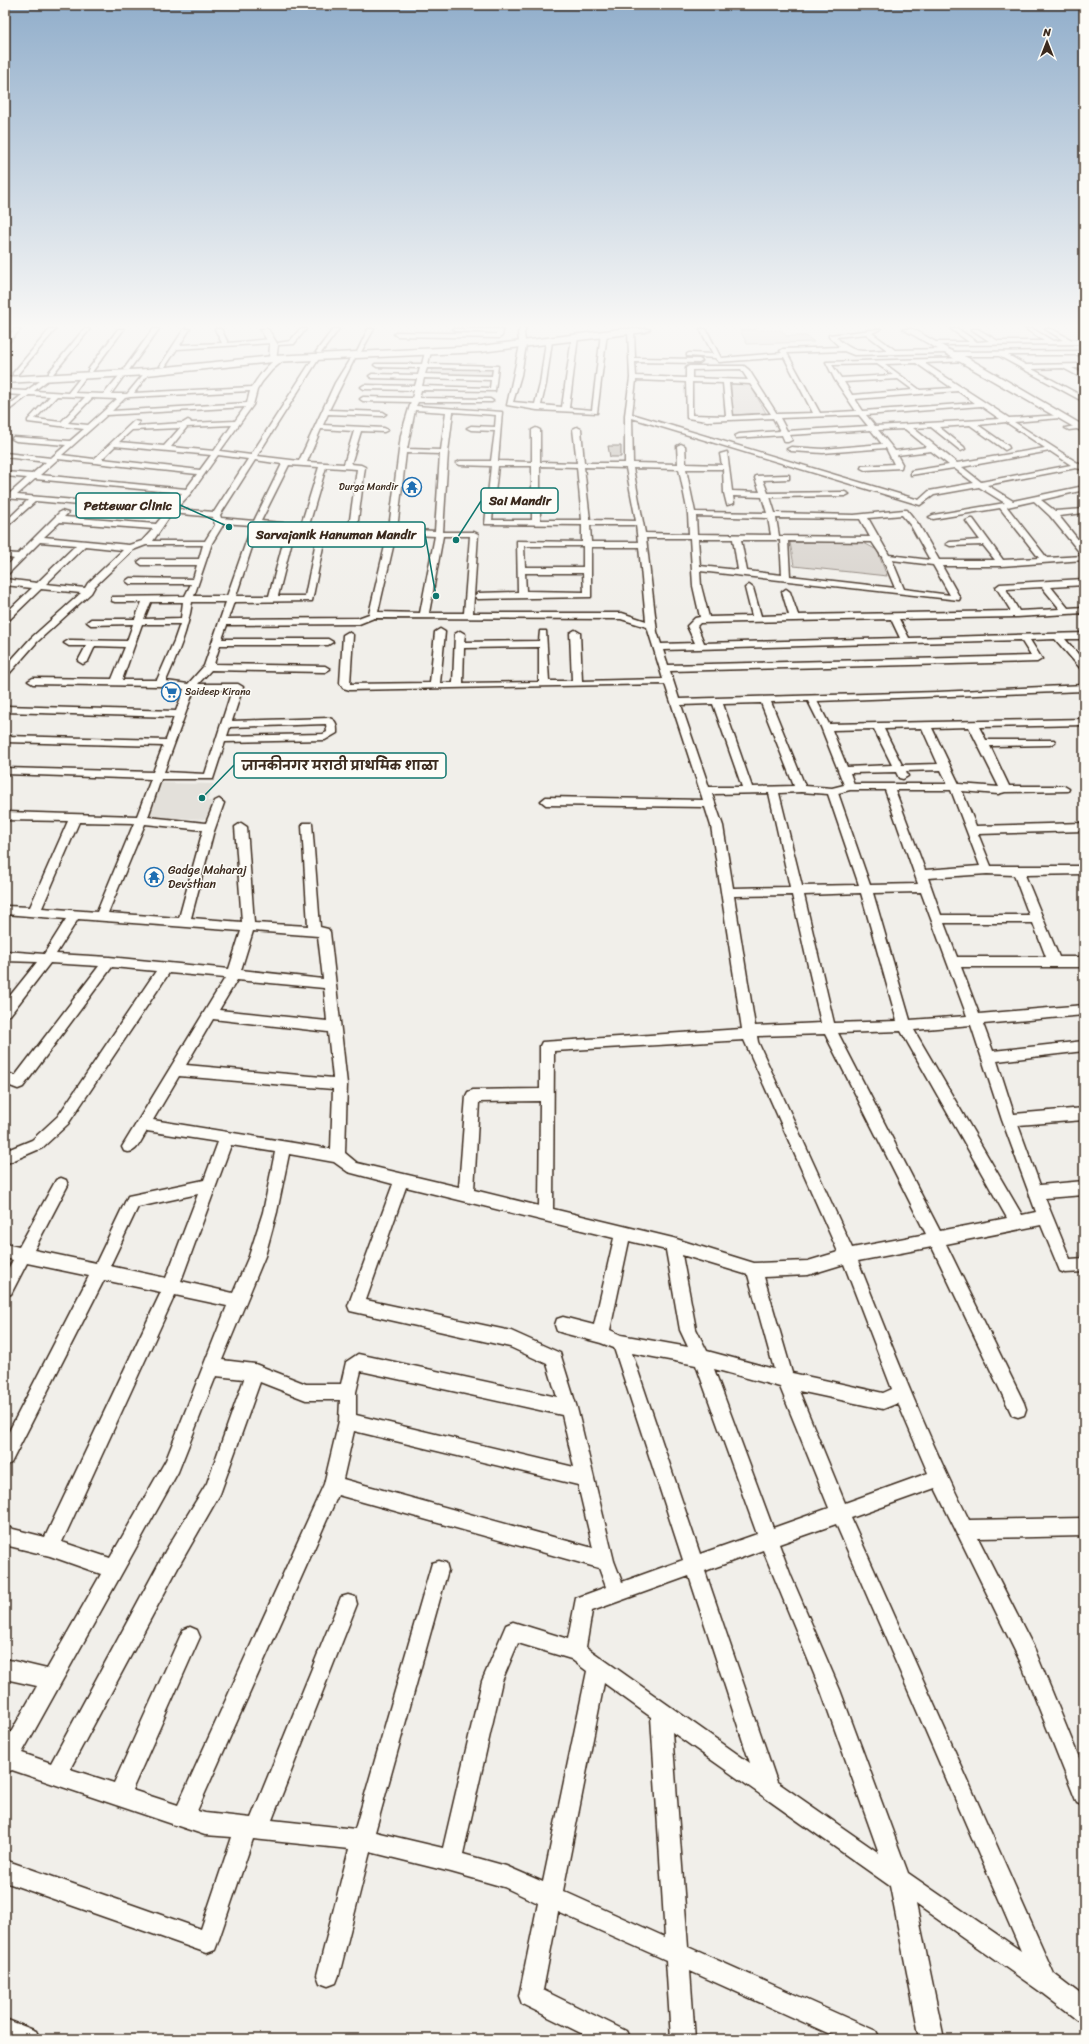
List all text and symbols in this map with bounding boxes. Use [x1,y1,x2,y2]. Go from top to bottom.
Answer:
north arrow [1027,22,1067,62]
text: N [1042,23,1051,42]
temple icon: Durga Mandir [401,476,423,498]
place label: Durga Mandir [339,478,399,496]
callout: Sai Mandir [481,488,558,513]
text: Sai Mandir [488,489,553,512]
callout: Pettewar Clinic [76,493,180,518]
text: Pettewar Clinic [84,494,173,517]
callout: Sarvajanik Hanuman Mandir [248,522,425,547]
text: Sarvajanik Hanuman Mandir [255,523,418,546]
supermarket icon: Saideep Kirana [160,681,182,703]
place label: Saideep Kirana [185,683,251,701]
callout: जानकीनगर मराठी प्राथमिक शाळा [234,753,446,778]
text: जानकीनगर मराठी प्राथमिक शाळा [241,754,439,777]
place label: Gadge Maharaj Devsthan [168,859,247,895]
temple icon: Gadge Maharaj Devsthan [143,866,165,888]

